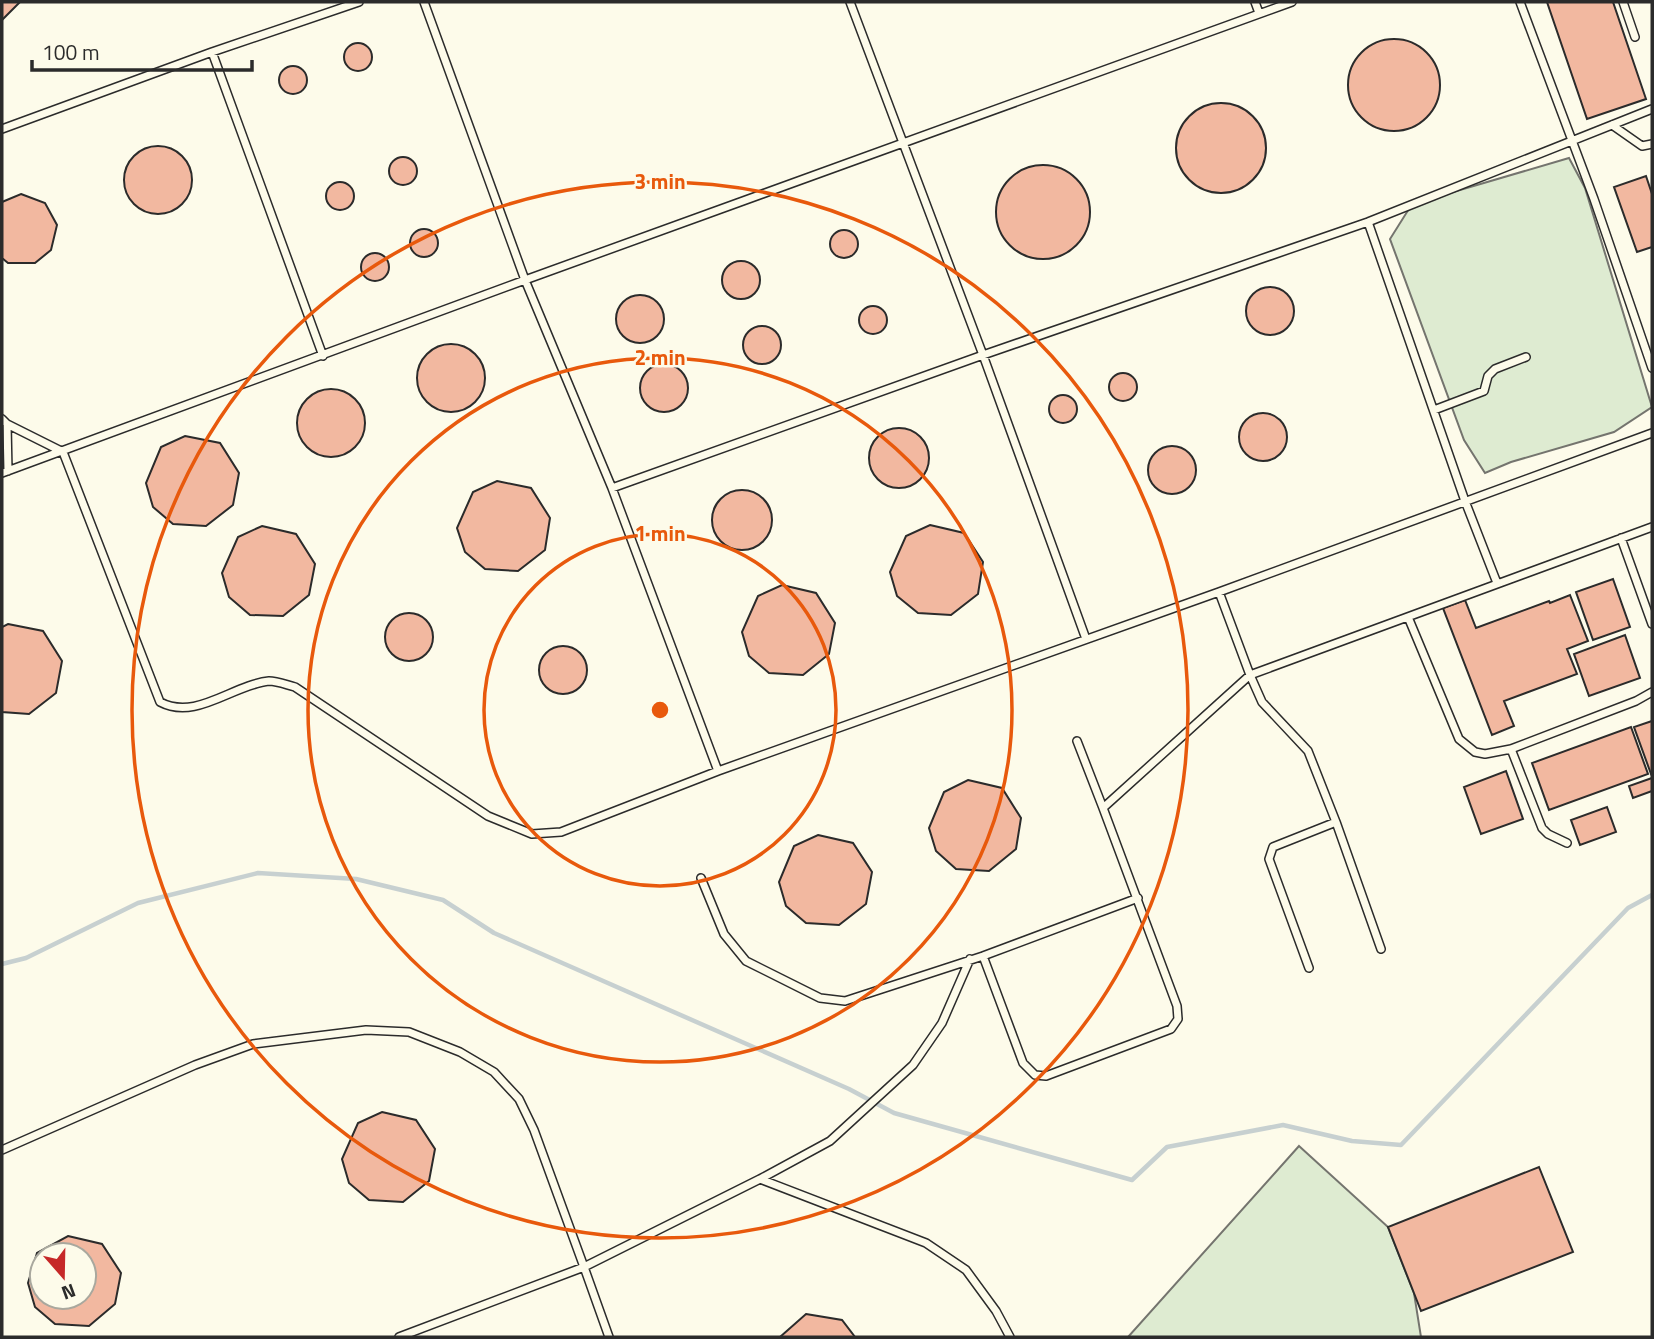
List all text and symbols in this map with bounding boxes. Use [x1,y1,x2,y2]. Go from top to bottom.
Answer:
scale bar [32,28,252,72]
text: 100 m [42,36,99,68]
text: 3 min [634,165,686,197]
text: 2 min [634,341,686,373]
text: 1 min [634,517,686,549]
centre of rings [648,698,672,722]
north arrow [28,1241,98,1311]
text: N [58,1277,80,1308]

